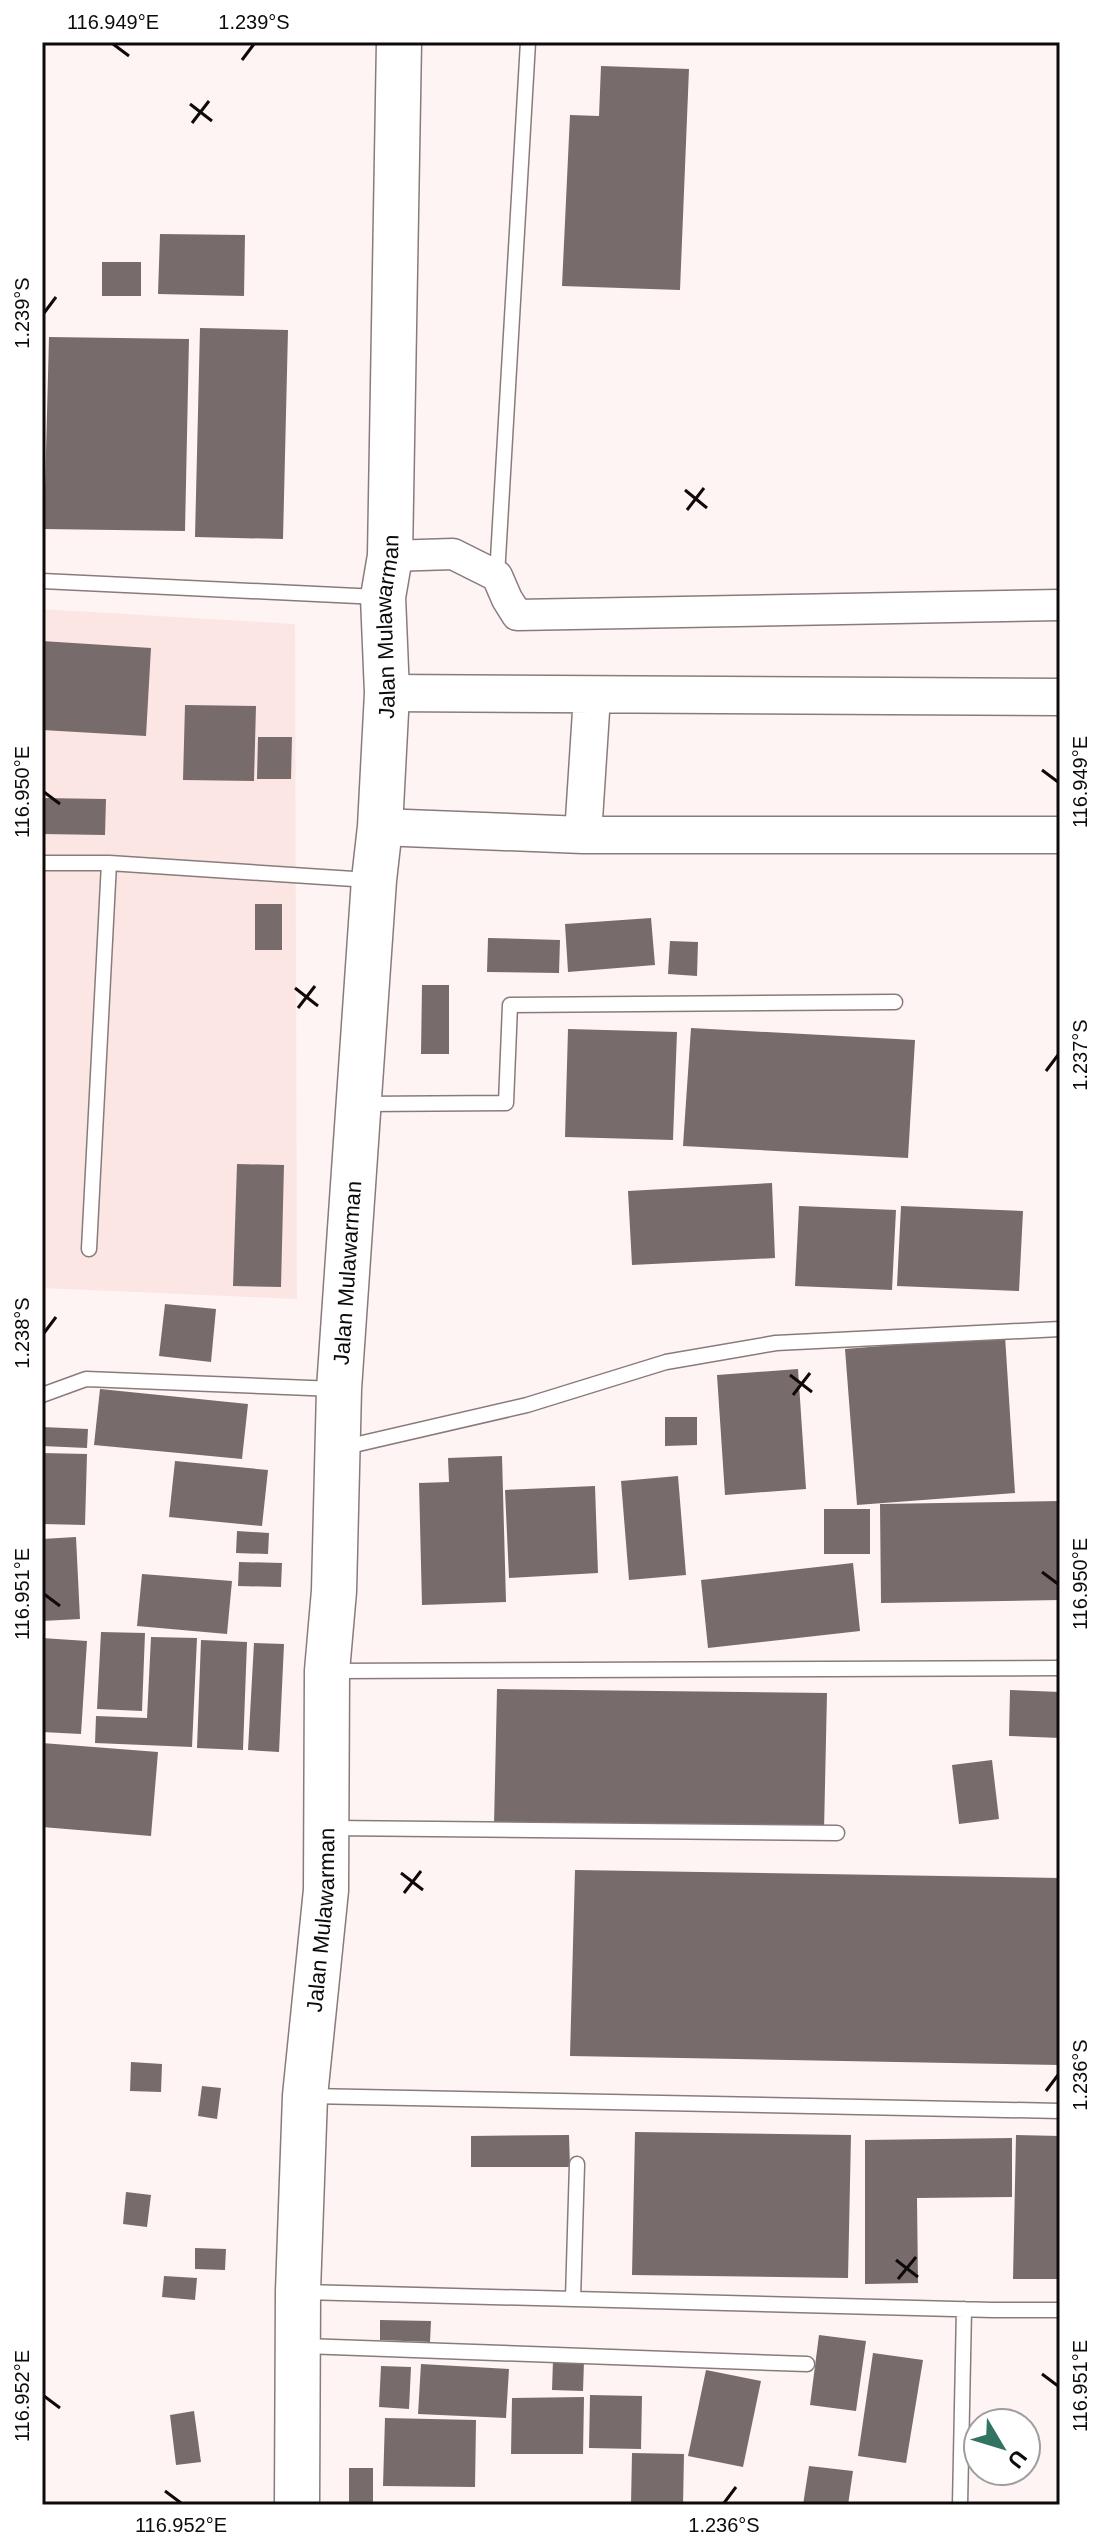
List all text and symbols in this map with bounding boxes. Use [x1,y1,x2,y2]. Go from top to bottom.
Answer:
text: 116.949°E [67,11,159,33]
text: 1.239°S [218,11,290,33]
text: 1.239°S [11,277,33,349]
street label: Jalan Mulawarman [371,534,403,719]
text: 116.949°E [1069,736,1091,828]
text: 116.950°E [11,746,33,838]
text: 1.237°S [1069,1019,1091,1091]
street label: Jalan Mulawarman [329,1180,366,1366]
text: 1.238°S [11,1297,33,1369]
text: 116.950°E [1069,1538,1091,1630]
text: 116.951°E [11,1548,33,1640]
street label: Jalan Mulawarman [302,1828,339,2013]
text: 1.236°S [1069,2039,1091,2111]
text: 116.951°E [1069,2340,1091,2432]
text: 116.952°E [11,2350,33,2442]
north arrow [962,2407,1042,2487]
text: U [1003,2445,1032,2473]
text: 116.952°E [135,2514,227,2536]
text: 1.236°S [688,2514,760,2536]

